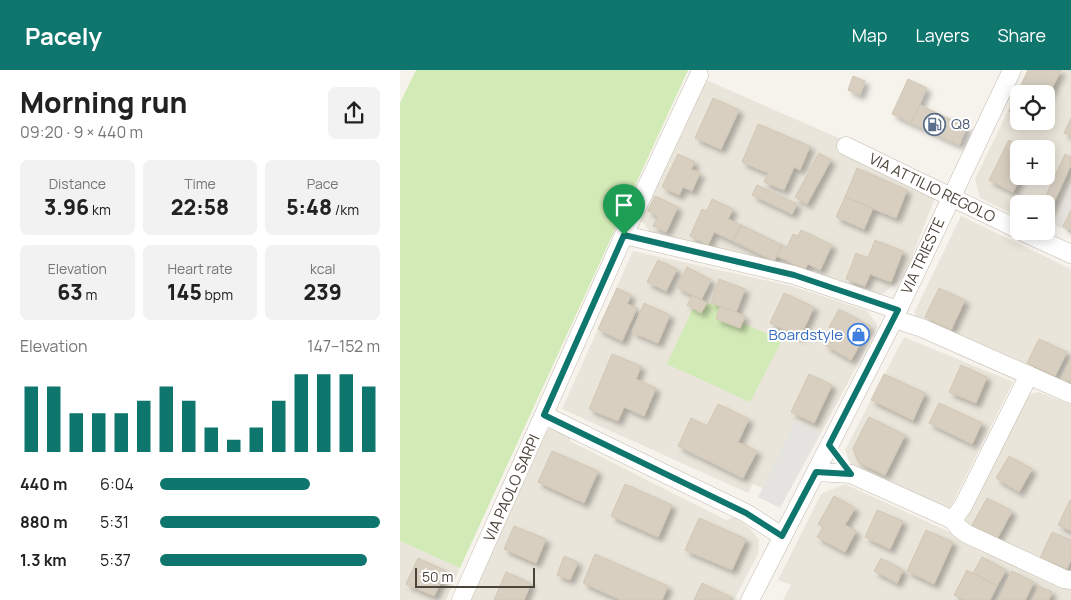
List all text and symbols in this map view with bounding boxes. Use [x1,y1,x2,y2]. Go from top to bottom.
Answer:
text: Pacely [25,19,102,52]
text: Map [852,23,887,47]
text: Layers [915,23,969,47]
text: Share [997,23,1046,47]
text: Morning run [20,83,187,121]
map controls [1010,85,1055,240]
button: locate [1010,85,1055,130]
button: share [328,87,380,139]
fuel station icon: Q8 [923,112,947,136]
place label: Q8 [951,113,971,134]
text: 09:20 · 9 × 440 m [20,121,143,143]
button: + [1010,140,1055,185]
street label: VIA ATTILIO REGOLO [866,148,999,227]
text: Distance [49,174,106,193]
text: Time [184,174,216,193]
text: Pace [307,174,338,193]
pin [603,184,645,235]
icon: arrive [610,191,638,219]
text: 3.96 [44,193,89,221]
text: 22:58 [171,193,229,221]
text: 5:48 [286,193,332,221]
button: − [1010,195,1055,240]
text: km [89,200,111,219]
text: /km [332,200,359,219]
street label: VIA TRIESTE [896,214,949,297]
text: Elevation [48,259,107,278]
text: Heart rate [168,259,232,278]
text: kcal [310,259,335,278]
text: 63 [57,278,83,306]
text: 145 [167,278,202,306]
text: 239 [304,278,342,306]
text: m [83,285,97,304]
text: bpm [202,285,233,304]
shop icon: Boardstyle [847,323,871,347]
place label: Boardstyle [769,324,843,345]
text: Elevation [20,335,88,357]
text: 147–152 m [307,335,380,357]
street label: VIA PAOLO SARPI [478,431,545,545]
text: 440 m [20,473,67,495]
text: 6:04 [100,473,134,495]
text: 880 m [20,511,68,533]
text: 5:31 [100,511,129,533]
text: 1.3 km [20,549,67,571]
text: 5:37 [100,549,131,571]
scale bar [415,565,535,588]
text: 50 m [422,567,453,586]

